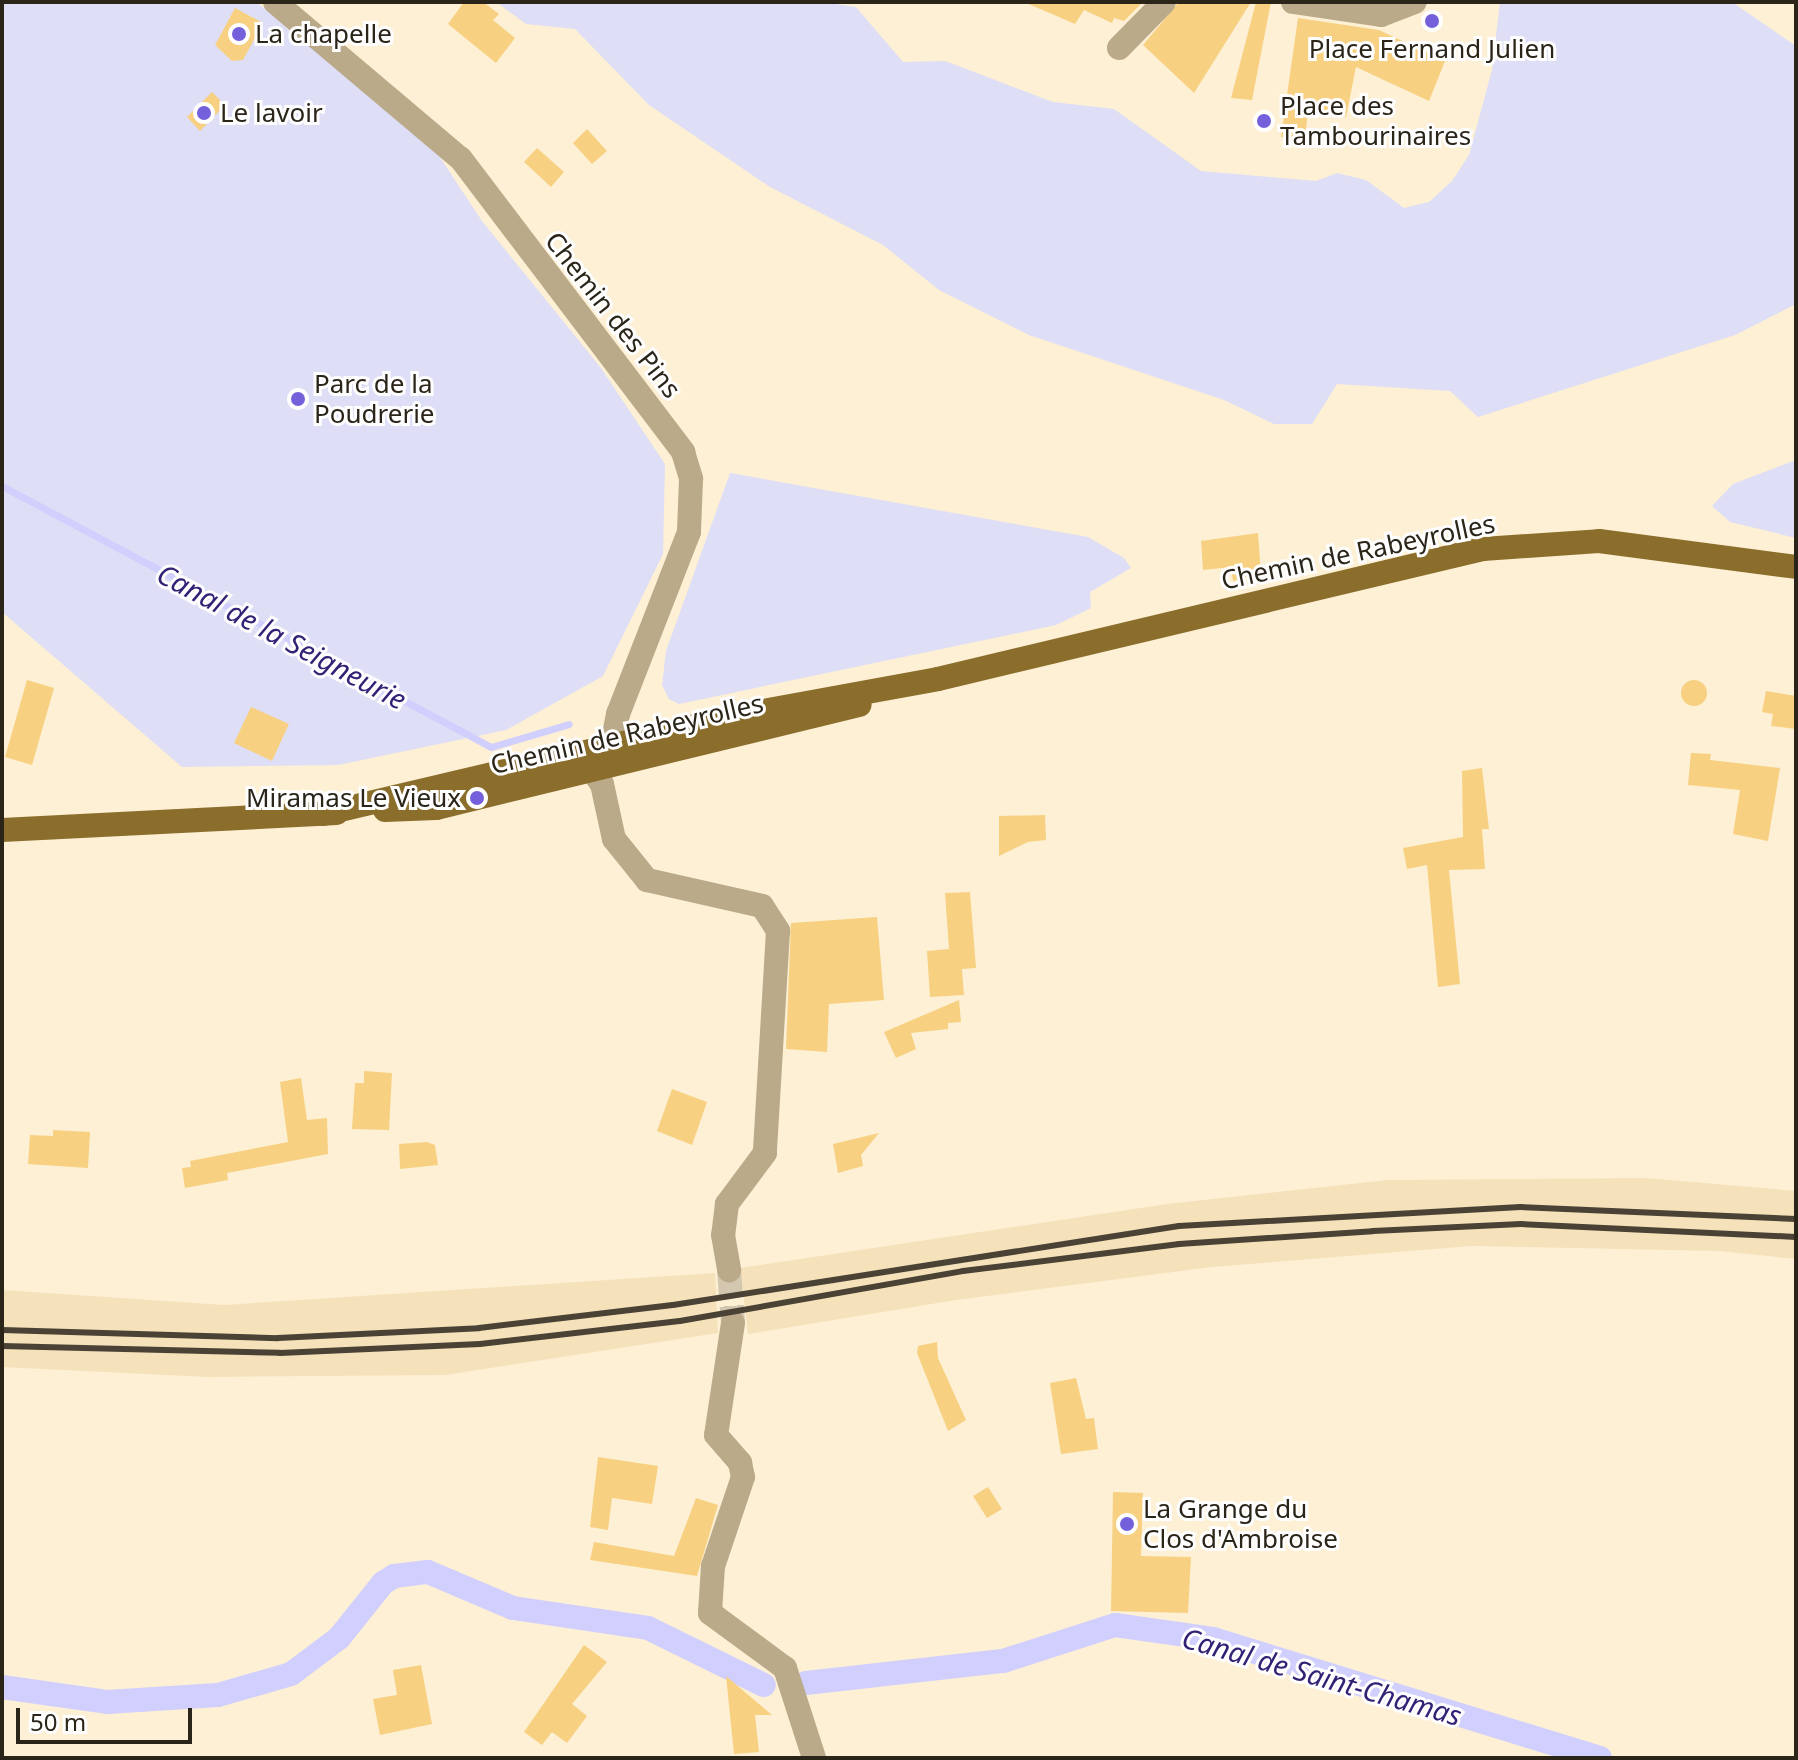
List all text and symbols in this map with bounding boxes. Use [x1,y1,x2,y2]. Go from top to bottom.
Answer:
marker: Place Fernand Julien [1423,12,1441,30]
place label: La chapelle [255,18,392,50]
marker: La chapelle [230,25,248,43]
place label: Place Fernand Julien [1309,33,1555,65]
place label: Place des Tambourinaires [1280,90,1471,152]
place label: Le lavoir [220,97,323,129]
marker: Le lavoir [195,104,213,122]
marker: Place des Tambourinaires [1255,112,1273,130]
street label: Chemin des Pins [539,226,687,404]
place label: Parc de la Poudrerie [314,368,435,430]
marker: Parc de la Poudrerie [289,390,307,408]
street label: Chemin de Rabeyrolles [1218,508,1498,596]
water label: Canal de la Seigneurie [152,556,412,716]
street label: Chemin de Rabeyrolles [488,687,766,781]
place label: Miramas Le Vieux [246,782,461,814]
marker: Miramas Le Vieux [468,789,486,807]
place label: La Grange du Clos d'Ambroise [1143,1493,1338,1554]
marker: La Grange du Clos d'Ambroise [1118,1515,1136,1533]
water label: Canal de Saint-Chamas [1178,1620,1466,1732]
scale bar [20,1692,196,1742]
text: 50 m [30,1705,86,1738]

